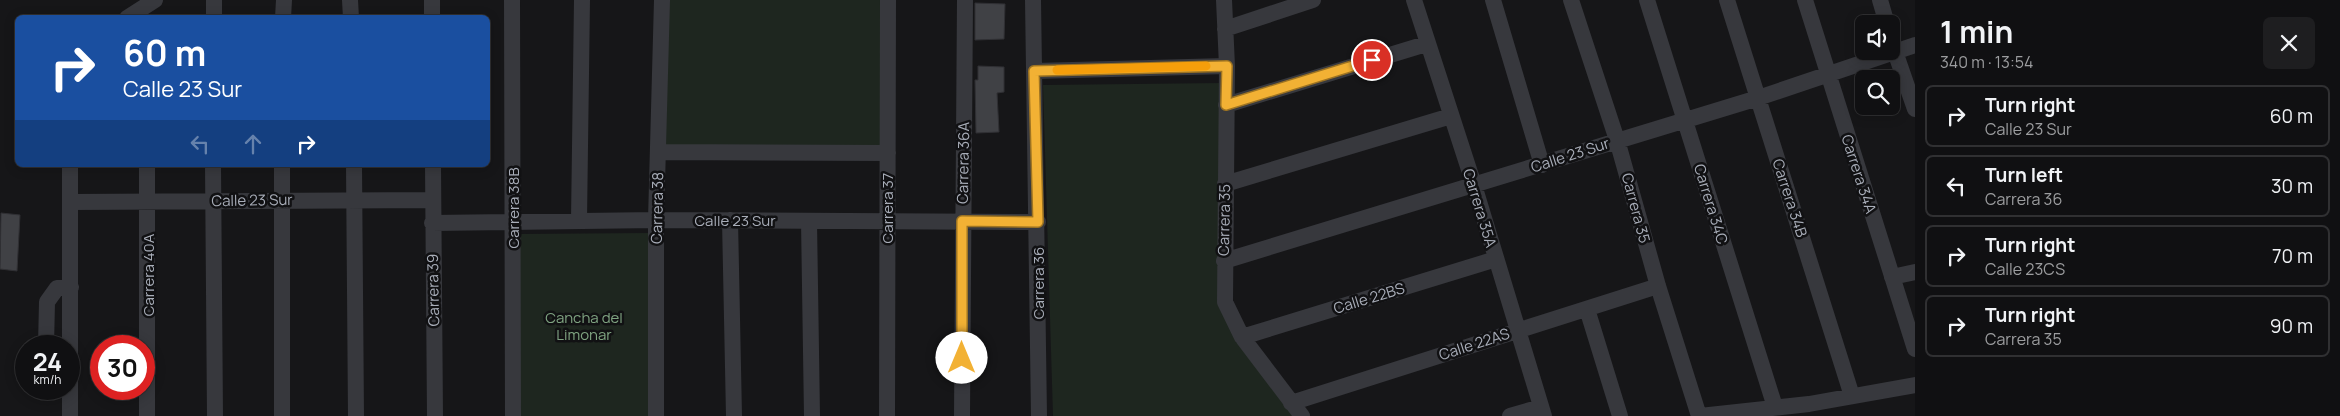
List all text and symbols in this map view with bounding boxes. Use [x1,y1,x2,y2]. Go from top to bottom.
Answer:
text: 1 min [1940,11,2013,52]
map controls [1855,15,1900,115]
button: sound [1855,15,1900,60]
button: close [2263,17,2315,69]
text: 60 m [123,29,206,77]
icon: right [40,35,105,100]
pin [1351,39,1393,81]
icon: arrive [1358,46,1386,74]
text: 340 m · 13:54 [1940,51,2033,73]
button: search [1855,70,1900,115]
text: Calle 23 Sur [123,74,242,104]
text: Turn right [1985,92,2075,118]
icon: right [1942,102,1970,130]
text: 60 m [2270,103,2313,129]
text: Calle 23 Sur [1985,118,2072,140]
street label: Carrera 36A [952,121,974,204]
icon: left [186,130,214,158]
icon: ahead [239,130,267,158]
icon: right [292,130,320,158]
street label: Calle 23 Sur [1528,132,1612,178]
street label: Carrera 34A [1836,132,1882,217]
street label: Carrera 34B [1767,156,1813,240]
street label: Carrera 34C [1689,161,1733,247]
text: Turn left [1985,162,2063,188]
street label: Carrera 35A [1458,166,1502,250]
street label: Carrera 38B [503,167,524,249]
street label: Carrera 35 [1617,171,1655,245]
street label: Carrera 38 [646,172,668,244]
icon: left [1942,172,1970,200]
street label: Carrera 37 [877,173,898,243]
text: 30 m [2271,173,2313,199]
street label: Carrera 35 [1213,184,1235,256]
text: Carrera 36 [1985,188,2062,210]
street label: Calle 23 Sur [211,189,293,211]
street label: Calle 23 Sur [694,210,776,231]
text: Turn right [1985,232,2075,258]
street label: Carrera 40A [138,233,159,316]
icon: right [1942,242,1970,270]
text: 70 m [2272,243,2313,269]
street label: Carrera 36 [1028,247,1049,319]
street label: Carrera 39 [422,254,444,326]
text: Calle 23CS [1985,258,2065,280]
street label: Calle 22BS [1331,277,1407,319]
text: Turn right [1985,302,2075,328]
park label: Cancha del Limonar [545,307,623,345]
icon: right [1942,312,1970,340]
text: 90 m [2270,313,2313,339]
street label: Calle 22AS [1436,323,1512,365]
text: Carrera 35 [1985,328,2062,350]
position arrow [935,331,987,383]
speed limit sign: 30 [90,335,155,400]
text: 24 [33,344,62,379]
text: km/h [34,371,61,388]

